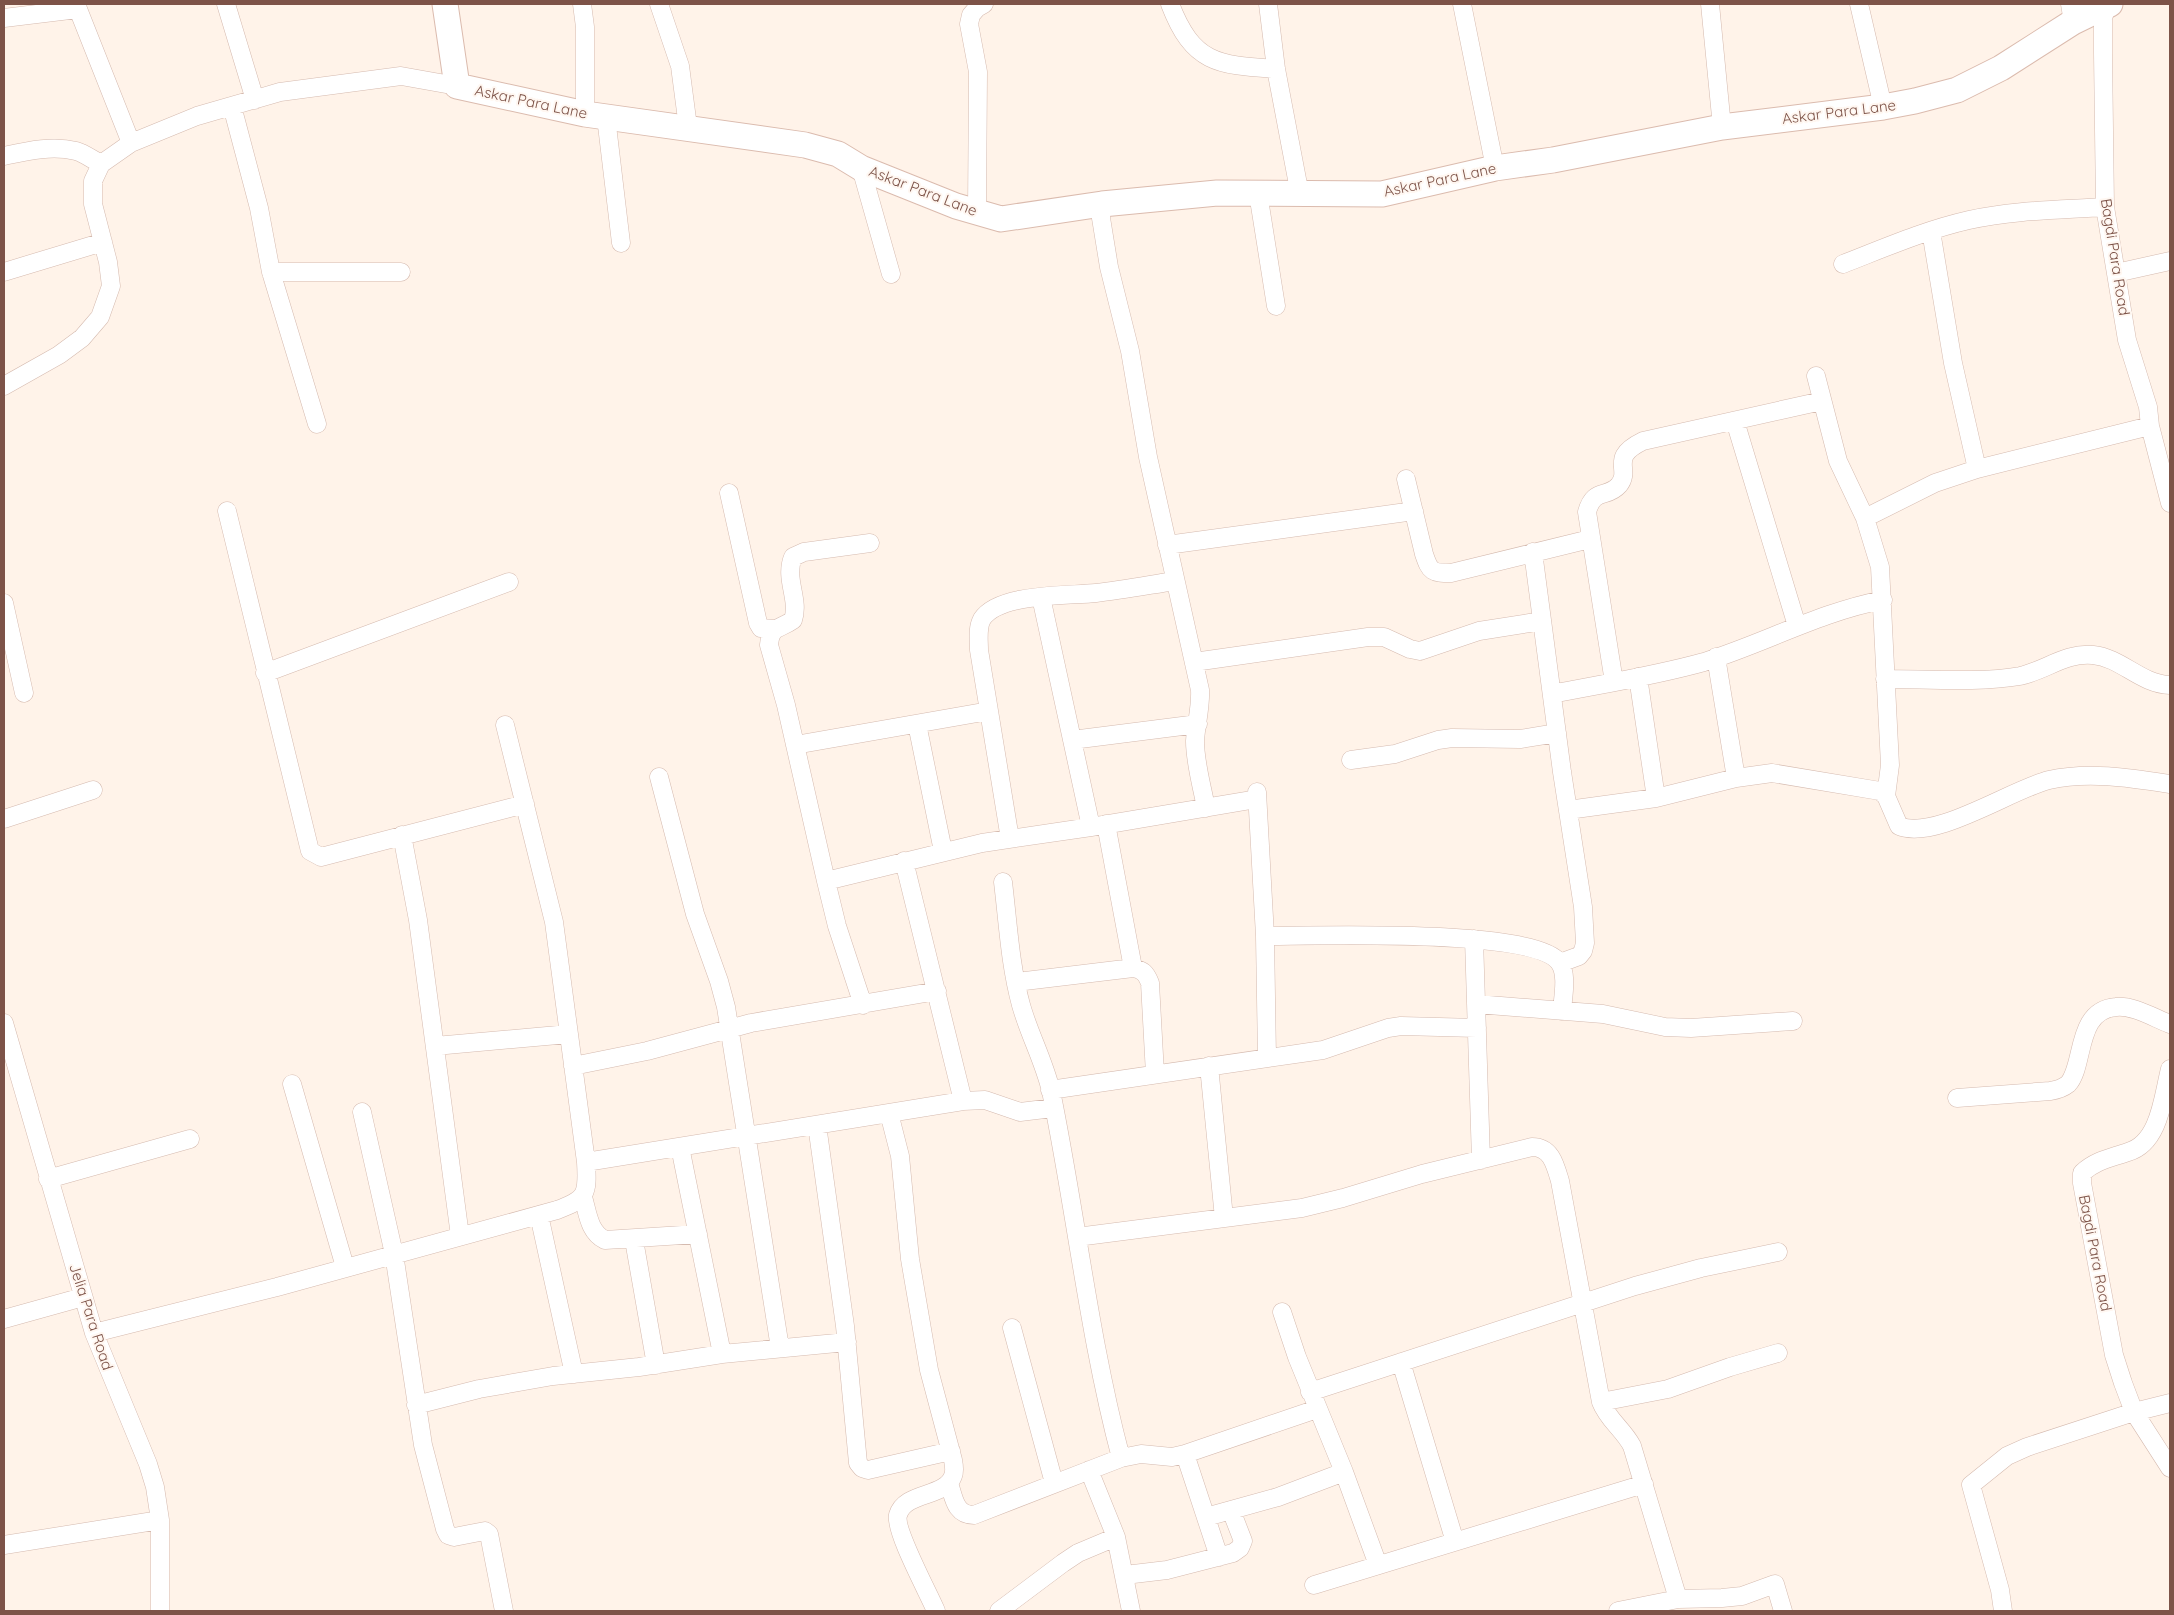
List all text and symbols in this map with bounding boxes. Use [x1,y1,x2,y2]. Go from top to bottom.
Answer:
street label: Askar Para Lane [473,80,589,123]
street label: Askar Para Lane [1781,95,1897,128]
street label: Askar Para Lane [1382,158,1498,201]
street label: Askar Para Lane [866,161,980,220]
street label: Bagdi Para Road [2097,197,2134,317]
street label: Bagdi Para Road [2075,1193,2116,1313]
street label: Jelia Para Road [65,1261,118,1372]

